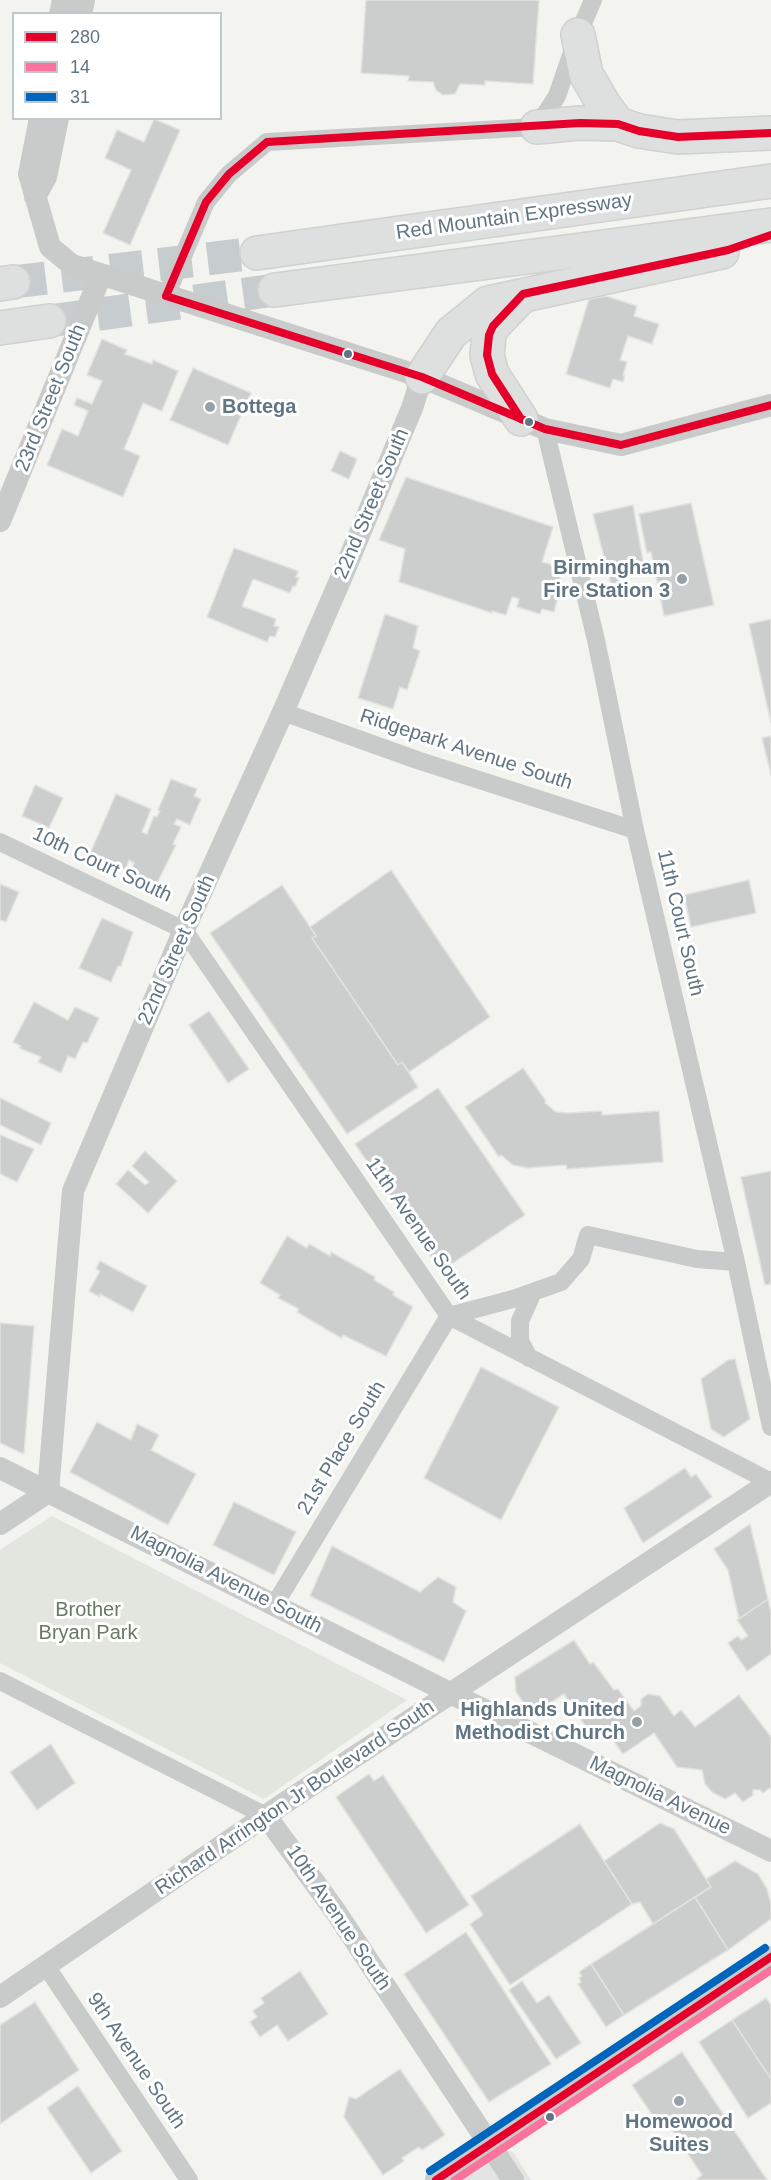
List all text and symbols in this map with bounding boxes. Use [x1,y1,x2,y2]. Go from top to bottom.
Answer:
legend [12,12,222,120]
text: 280 [70,27,100,47]
text: 14 [70,57,90,77]
text: 31 [70,87,90,107]
street label: Red Mountain Expressway [395,189,633,245]
street label: 23rd Street South [11,321,91,475]
unlabelled marker [342,348,354,360]
place label: Bottega [222,395,296,419]
marker: Bottega [203,400,217,414]
unlabelled marker [523,416,535,428]
street label: 22nd Street South [329,425,415,583]
place label: Birmingham Fire Station 3 [543,556,670,603]
marker: Birmingham Fire Station 3 [675,572,689,586]
street label: Ridgepark Avenue South [357,704,575,796]
street label: 10th Court South [28,822,176,908]
street label: 11th Court South [651,847,709,999]
street label: 22nd Street South [133,871,221,1029]
street label: 11th Avenue South [360,1153,476,1305]
street label: 21st Place South [293,1377,391,1519]
street label: Magnolia Avenue South [126,1521,326,1639]
park label: Brother Bryan Park [39,1598,137,1645]
street label: Richard Arrington Jr Boulevard South [151,1695,439,1901]
place label: Highlands United Methodist Church [455,1698,625,1745]
marker: Highlands United Methodist Church [630,1715,644,1729]
street label: Magnolia Avenue [585,1751,735,1841]
street label: 10th Avenue South [281,1841,395,1995]
street label: 9th Avenue South [82,1989,190,2133]
marker: Homewood Suites [672,2094,686,2108]
place label: Homewood Suites [625,2110,733,2157]
unlabelled marker [544,2111,556,2123]

